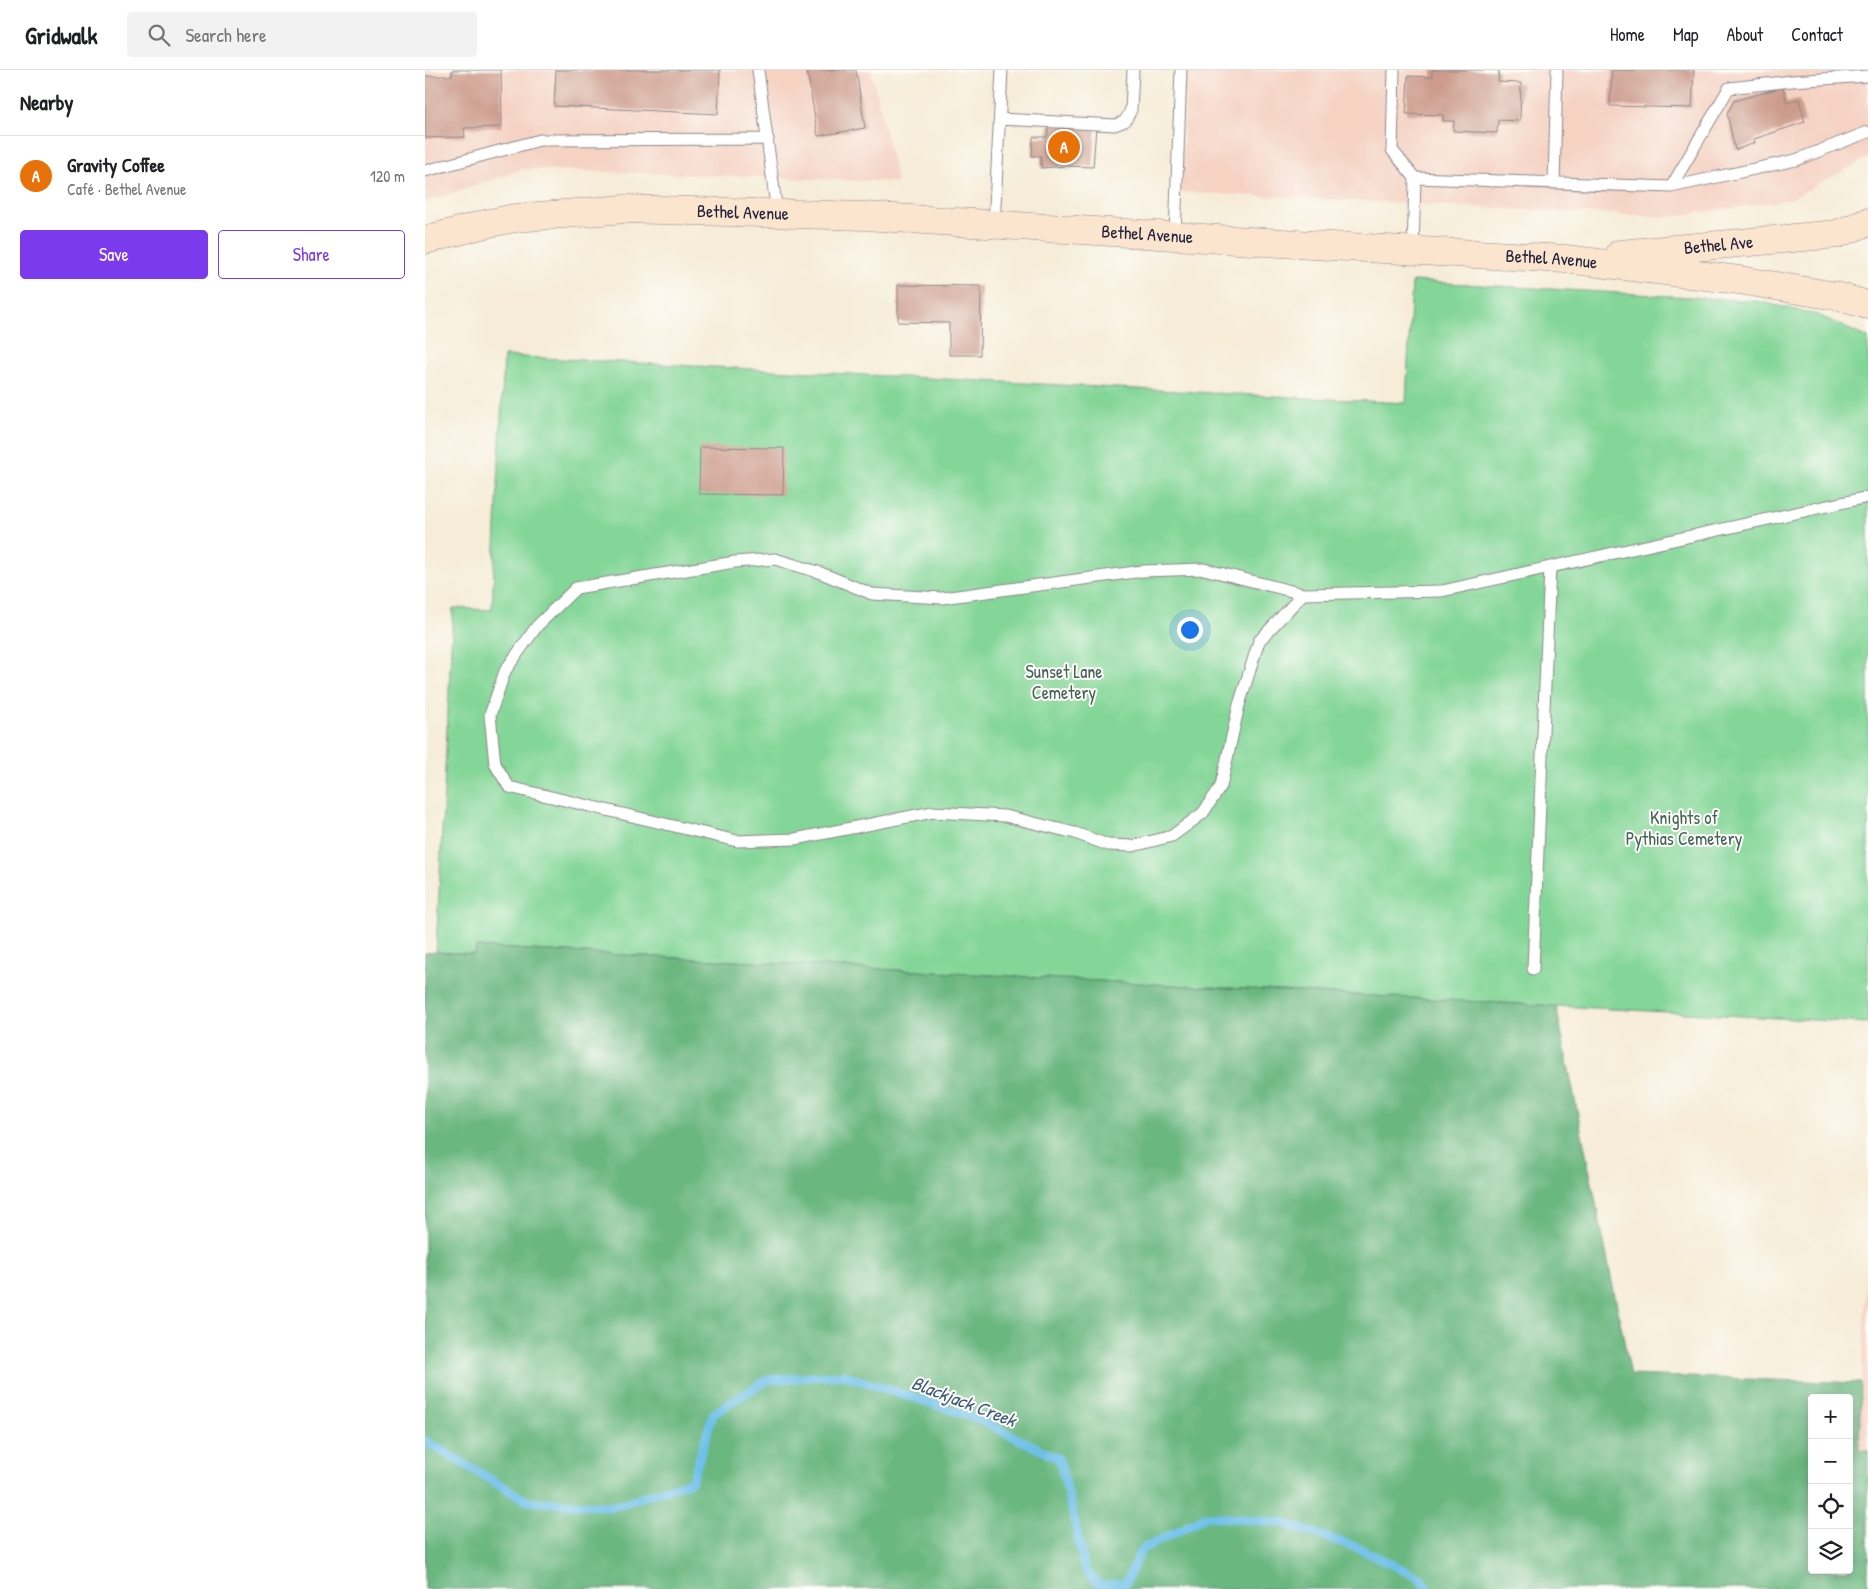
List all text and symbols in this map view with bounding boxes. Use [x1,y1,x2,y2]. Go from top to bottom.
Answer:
search box [127,12,477,57]
text: Gridwalk [25,19,97,51]
icon: search [145,21,173,49]
text: Search here [185,22,267,48]
text: Home [1610,22,1645,47]
text: Map [1673,22,1698,47]
text: About [1726,22,1763,47]
text: Contact [1791,22,1843,47]
text: Nearby [20,88,73,117]
pin: A [1048,128,1080,166]
text: Gravity Coffee [67,152,165,178]
text: A [32,165,40,187]
text: 120 m [370,165,405,187]
text: Café · Bethel Avenue [67,178,186,200]
street label: Bethel Avenue [697,198,789,226]
street label: Bethel Avenue [1101,218,1194,249]
street label: Bethel Ave [1683,229,1754,260]
button: Save [20,230,208,279]
button: Share [218,230,405,279]
street label: Bethel Avenue [1505,243,1599,275]
your location [1177,617,1203,643]
park label: Sunset Lane Cemetery [1025,659,1103,705]
park label: Knights of Pythias Cemetery [1626,805,1743,851]
water label: Blackjack Creek [908,1369,1022,1434]
map controls [1808,1394,1853,1574]
button: + [1808,1394,1853,1439]
button: − [1808,1439,1853,1484]
button: locate [1808,1484,1853,1529]
button: layers [1808,1529,1853,1574]

